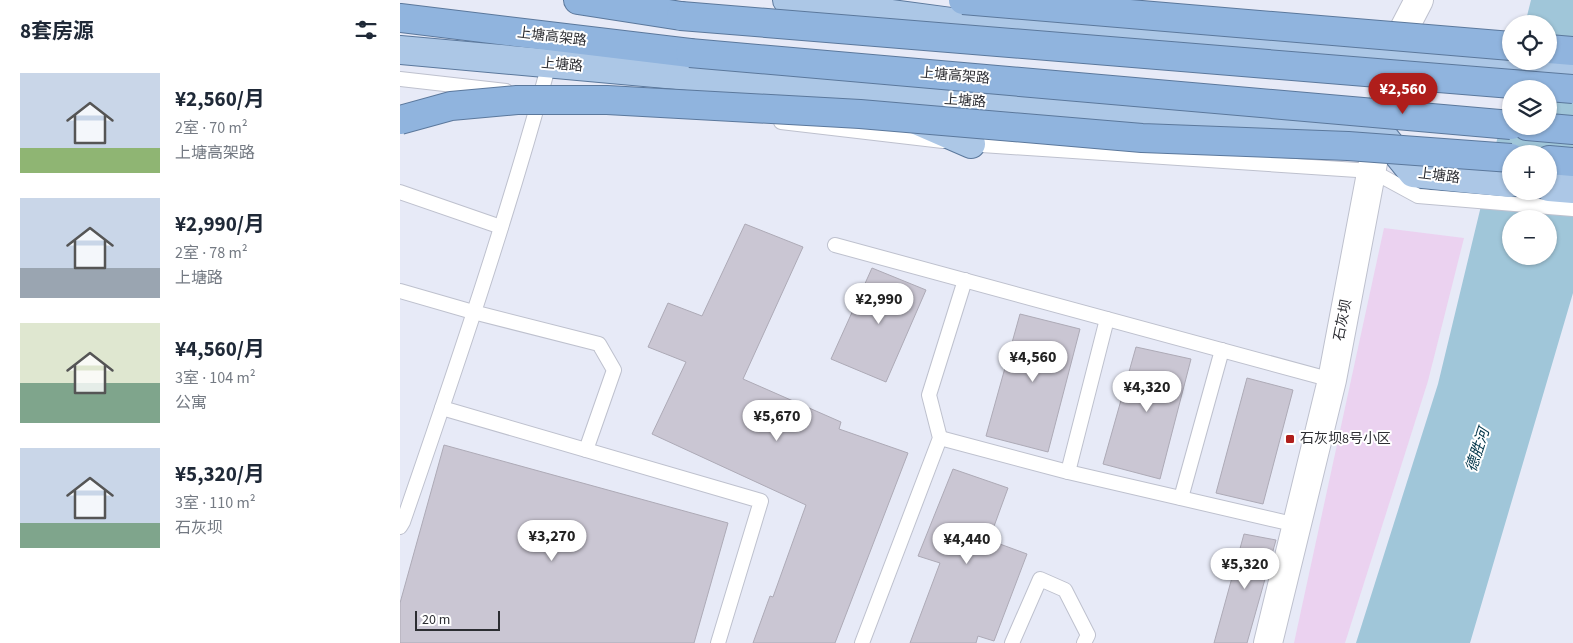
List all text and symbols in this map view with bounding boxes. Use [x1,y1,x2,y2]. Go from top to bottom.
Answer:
map controls [1502,15,1557,265]
button: locate [1502,15,1557,70]
text: 8套房源 [20,16,94,46]
icon: filters [352,16,380,44]
street label: 上塘高架路 [516,23,588,51]
street label: 上塘路 [540,53,584,77]
street label: 上塘高架路 [919,63,991,89]
pin: ¥2,560 [1362,72,1444,115]
text: ¥2,560 [1379,78,1427,100]
button: layers [1502,80,1557,135]
text: ¥2,560/月 [175,84,265,114]
street label: 上塘路 [943,90,987,112]
icon: home [60,93,120,153]
text: 2室 · 70 m² [175,117,248,139]
text: 上塘高架路 [175,142,255,164]
button: + [1502,145,1557,200]
street label: 上塘路 [1417,164,1461,188]
text: ¥2,990/月 [175,209,265,239]
button: − [1502,210,1557,265]
icon: home [60,218,120,278]
text: 2室 · 78 m² [175,242,248,264]
text: 上塘路 [175,267,223,289]
pin: ¥2,990 [838,282,920,325]
text: ¥2,990 [855,288,903,310]
street label: 石灰坝 [1329,297,1357,343]
text: ¥4,560/月 [175,334,265,364]
pin: ¥4,560 [992,340,1074,383]
icon: home [60,343,120,403]
text: ¥4,560 [1009,346,1057,368]
text: 3室 · 104 m² [175,367,256,389]
pin: ¥4,320 [1106,370,1188,413]
text: ¥4,320 [1123,376,1171,398]
text: 公寓 [175,392,207,414]
pin: ¥5,670 [736,400,818,442]
text: ¥5,670 [753,405,801,427]
water label: 德胜河 [1461,423,1496,475]
place label: 石灰坝8号小区 [1300,429,1391,449]
marker: 石灰坝8号小区 [1284,433,1296,445]
text: ¥5,320/月 [175,459,265,489]
icon: home [60,468,120,528]
text: 3室 · 110 m² [175,492,256,514]
text: 石灰坝 [175,517,223,539]
pin: ¥3,270 [511,520,593,562]
pin: ¥4,440 [926,522,1008,565]
text: ¥3,270 [528,525,576,547]
text: ¥4,440 [943,528,991,550]
pin: ¥5,320 [1204,548,1286,590]
text: ¥5,320 [1221,553,1269,575]
scale bar [415,608,500,631]
text: 20 m [422,610,450,630]

